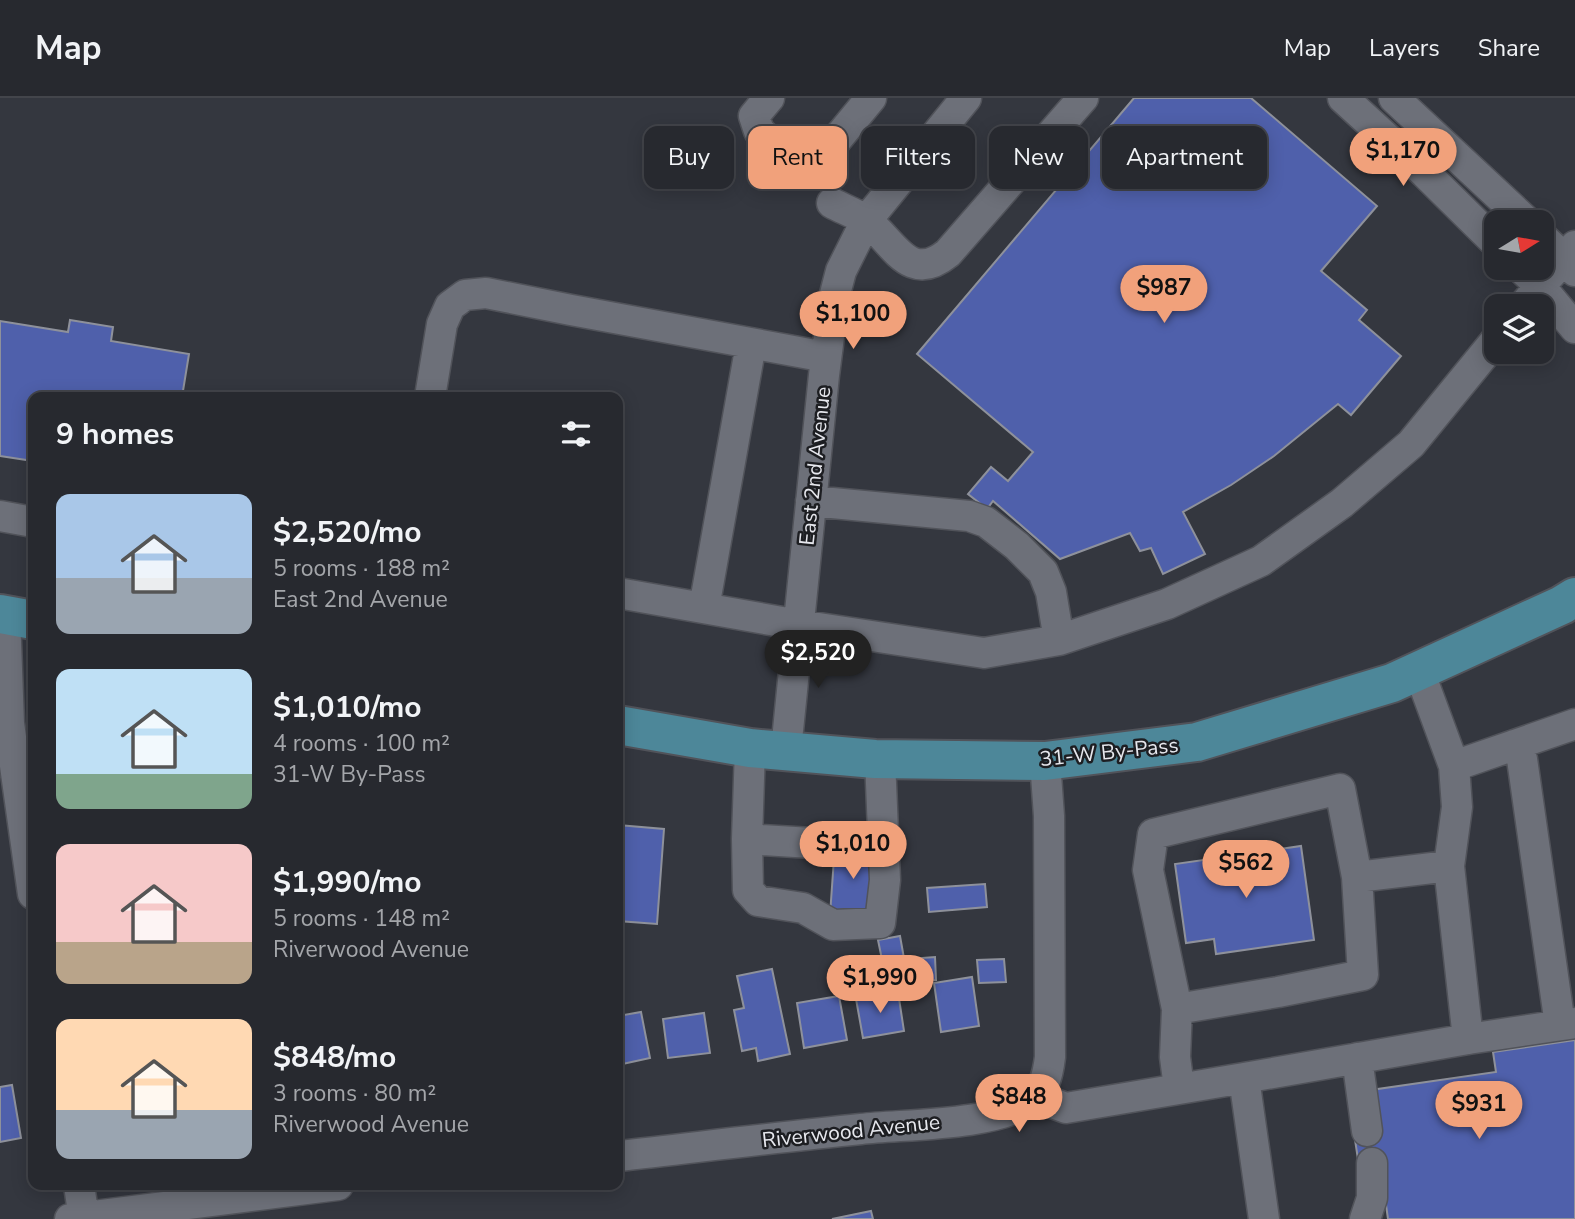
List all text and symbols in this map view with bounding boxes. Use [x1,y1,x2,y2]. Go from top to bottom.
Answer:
text: Map [35,26,102,71]
text: Map [1284,32,1331,64]
text: Layers [1369,32,1440,64]
text: Share [1478,32,1540,64]
chip: Buy [644,126,734,189]
chip: Rent [748,126,847,189]
chip: Filters [861,126,975,189]
chip: New [989,126,1088,189]
chip: Apartment [1102,126,1267,189]
pin: $1,170 [1346,129,1460,188]
text: $1,170 [1366,135,1440,166]
north arrow [1484,210,1554,280]
map controls [1484,210,1554,364]
pin: $987 [1123,266,1205,325]
text: $987 [1136,272,1192,303]
pin: $1,100 [796,292,910,351]
button: layers [1484,294,1554,364]
text: $1,100 [816,298,890,329]
street label: East 2nd Avenue [793,385,837,547]
text: 9 homes [56,414,174,455]
icon: filters [557,415,595,453]
text: $2,520/mo [273,512,422,553]
icon: home [112,522,196,606]
text: 5 rooms · 188 m² [273,553,450,584]
text: East 2nd Avenue [273,584,448,615]
pin: $2,520 [761,630,875,690]
text: $2,520 [781,637,855,668]
text: $1,010/mo [273,687,422,728]
icon: home [112,697,196,781]
text: 4 rooms · 100 m² [273,728,450,759]
street label: 31-W By-Pass [1038,731,1180,773]
text: 31-W By-Pass [273,759,426,790]
pin: $1,010 [796,822,910,881]
text: $1,010 [816,828,890,859]
pin: $562 [1205,840,1287,900]
text: $562 [1218,847,1274,878]
text: $1,990/mo [273,862,422,903]
icon: home [112,872,196,956]
text: 5 rooms · 148 m² [273,903,450,934]
text: Riverwood Avenue [273,934,469,965]
pin: $1,990 [823,956,937,1015]
text: $1,990 [843,962,917,993]
text: $848/mo [273,1037,396,1078]
icon: home [112,1047,196,1131]
pin: $848 [978,1074,1060,1134]
text: 3 rooms · 80 m² [273,1078,436,1109]
text: $848 [991,1081,1047,1112]
pin: $931 [1438,1082,1520,1141]
text: $931 [1451,1088,1507,1119]
street label: Riverwood Avenue [761,1108,941,1154]
text: Riverwood Avenue [273,1109,469,1140]

